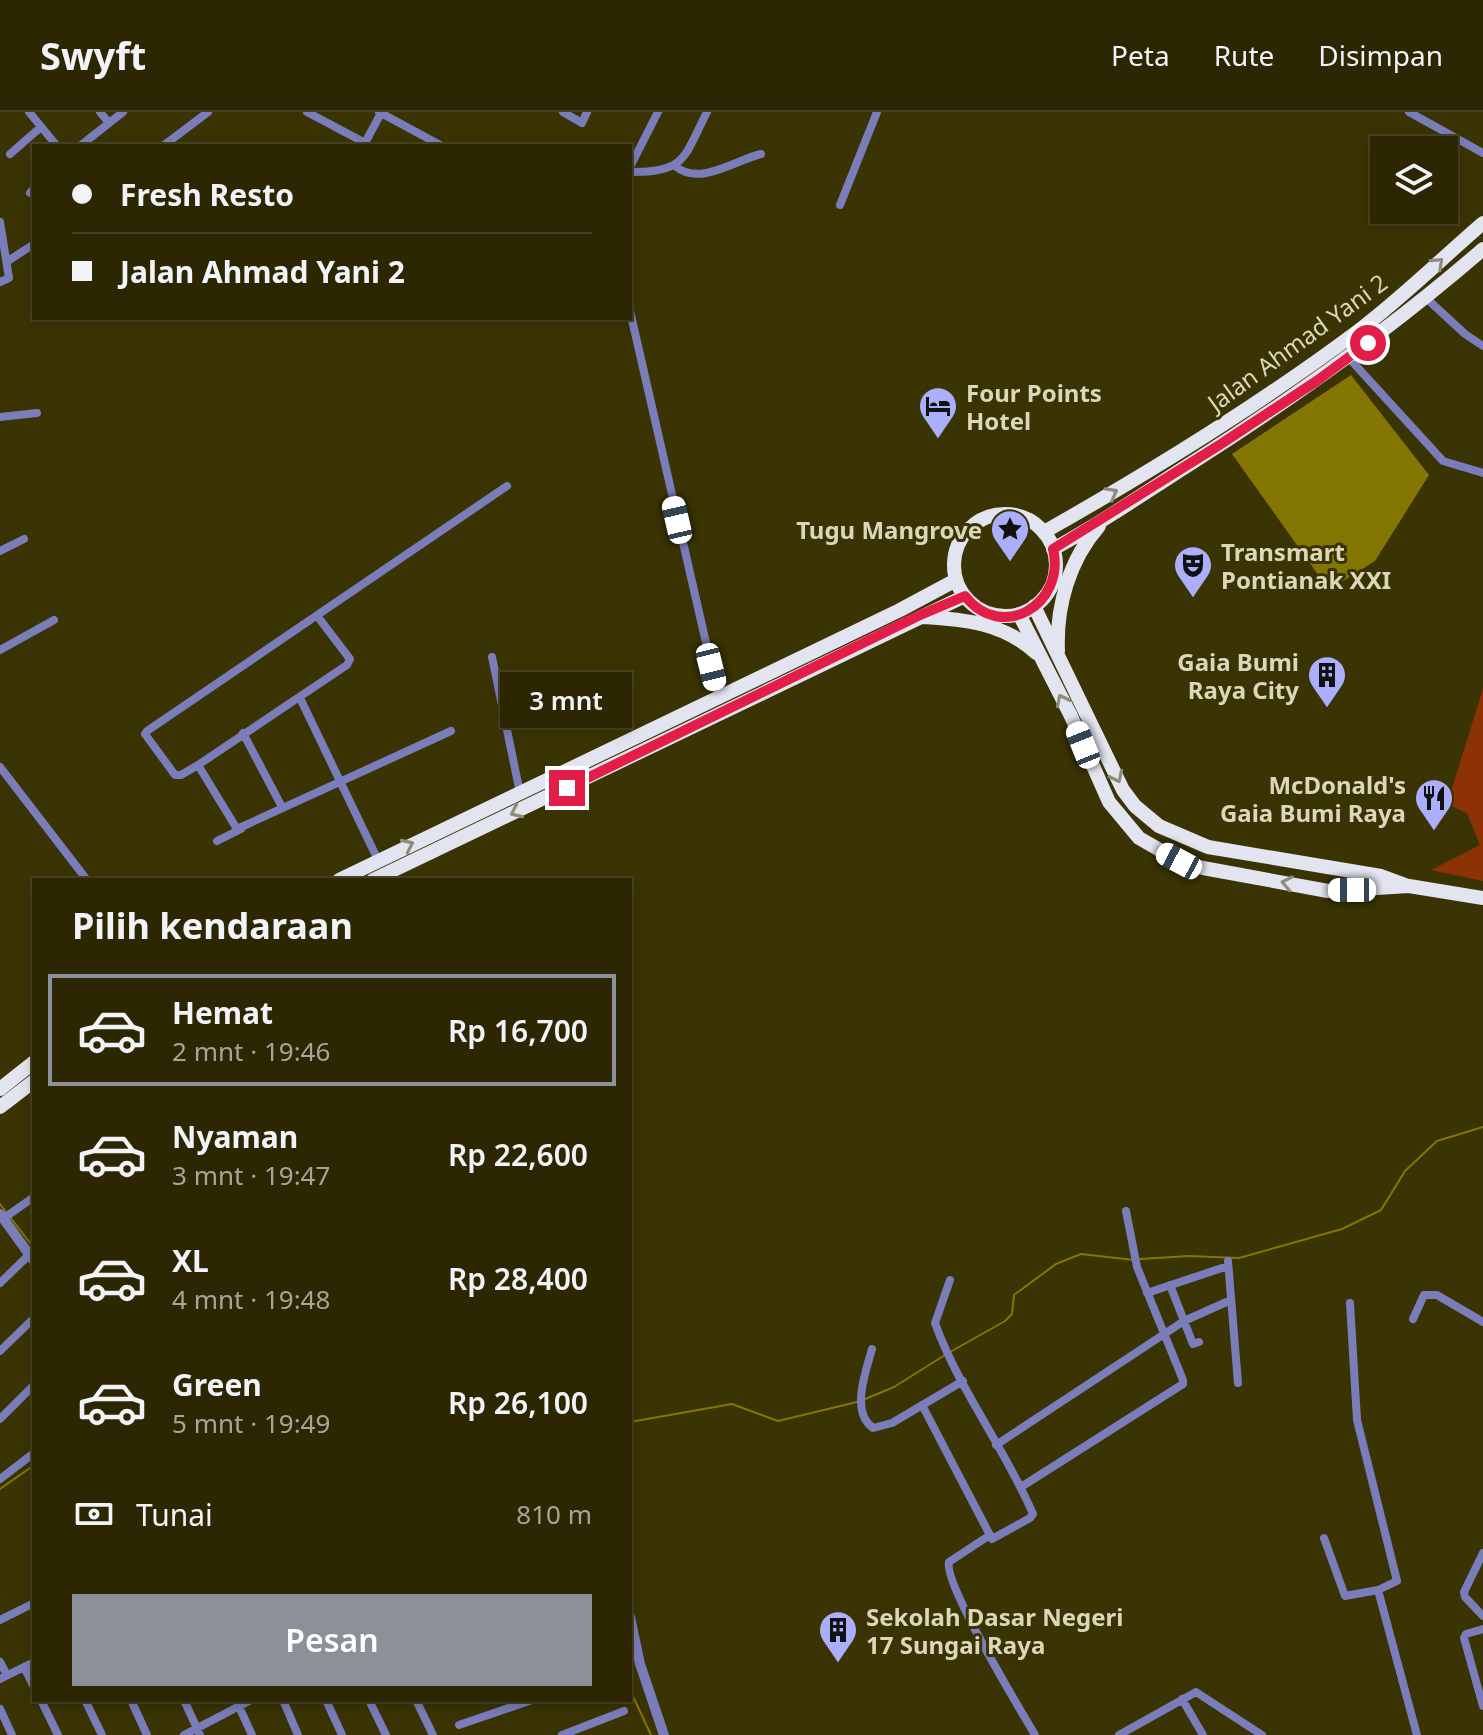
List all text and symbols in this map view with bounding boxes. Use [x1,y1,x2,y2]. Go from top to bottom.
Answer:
text: Swyft [40,29,146,81]
text: Peta [1111,36,1170,74]
text: Rute [1214,36,1274,74]
text: Disimpan [1318,36,1443,74]
map controls [1370,136,1458,224]
button: layers [1370,136,1458,224]
text: Fresh Resto [120,174,294,215]
text: Jalan Ahmad Yani 2 [120,251,405,292]
one-way arrow [1429,258,1443,272]
street label: Jalan Ahmad Yani 2 [1199,266,1394,420]
route start [1350,325,1386,361]
place label: Four Points Hotel [966,376,1102,437]
hotel icon: Four Points Hotel [917,385,959,440]
one-way arrow [1103,487,1117,503]
car [660,494,694,546]
place icon: Tugu Mangrove [989,508,1031,563]
place label: Tugu Mangrove [796,513,982,546]
place label: Transmart Pontianak XXI [1221,535,1391,596]
theatre icon: Transmart Pontianak XXI [1172,544,1214,599]
car [694,641,728,693]
place label: Gaia Bumi Raya City [1177,645,1299,706]
building icon: Gaia Bumi Raya City [1306,654,1348,709]
callout: 3 mnt [501,672,633,728]
text: 3 mnt [529,682,603,718]
one-way arrow [1056,693,1072,708]
car [1063,718,1103,772]
place label: McDonald's Gaia Bumi Raya [1220,768,1406,829]
one-way arrow [1107,769,1122,784]
route end [549,770,585,806]
restaurant icon: McDonald's Gaia Bumi Raya [1413,777,1455,832]
one-way arrow [509,802,524,818]
one-way arrow [400,839,415,855]
car [1152,839,1206,883]
one-way arrow [1280,876,1294,893]
car [1328,878,1376,902]
text: Pilih kendaraan [72,901,353,950]
text: Hemat [172,992,273,1033]
icon: car [76,994,148,1066]
text: Rp 16,700 [448,1010,588,1051]
text: 2 mnt · 19:46 [172,1033,330,1069]
text: Nyaman [172,1116,298,1157]
icon: car [76,1118,148,1190]
text: Rp 22,600 [448,1134,588,1175]
text: 3 mnt · 19:47 [172,1157,330,1193]
text: XL [172,1240,209,1281]
icon: car [76,1242,148,1314]
text: Rp 28,400 [448,1258,588,1299]
text: 4 mnt · 19:48 [172,1281,330,1317]
text: Green [172,1364,262,1405]
icon: car [76,1366,148,1438]
text: Rp 26,100 [448,1382,588,1423]
text: 5 mnt · 19:49 [172,1405,330,1441]
icon: cash [72,1492,116,1536]
text: Tunai [136,1494,213,1535]
text: 810 m [516,1496,592,1532]
button: Pesan [72,1594,592,1686]
place label: Sekolah Dasar Negeri 17 Sungai Raya [866,1600,1123,1661]
building icon: Sekolah Dasar Negeri 17 Sungai Raya [817,1609,859,1664]

